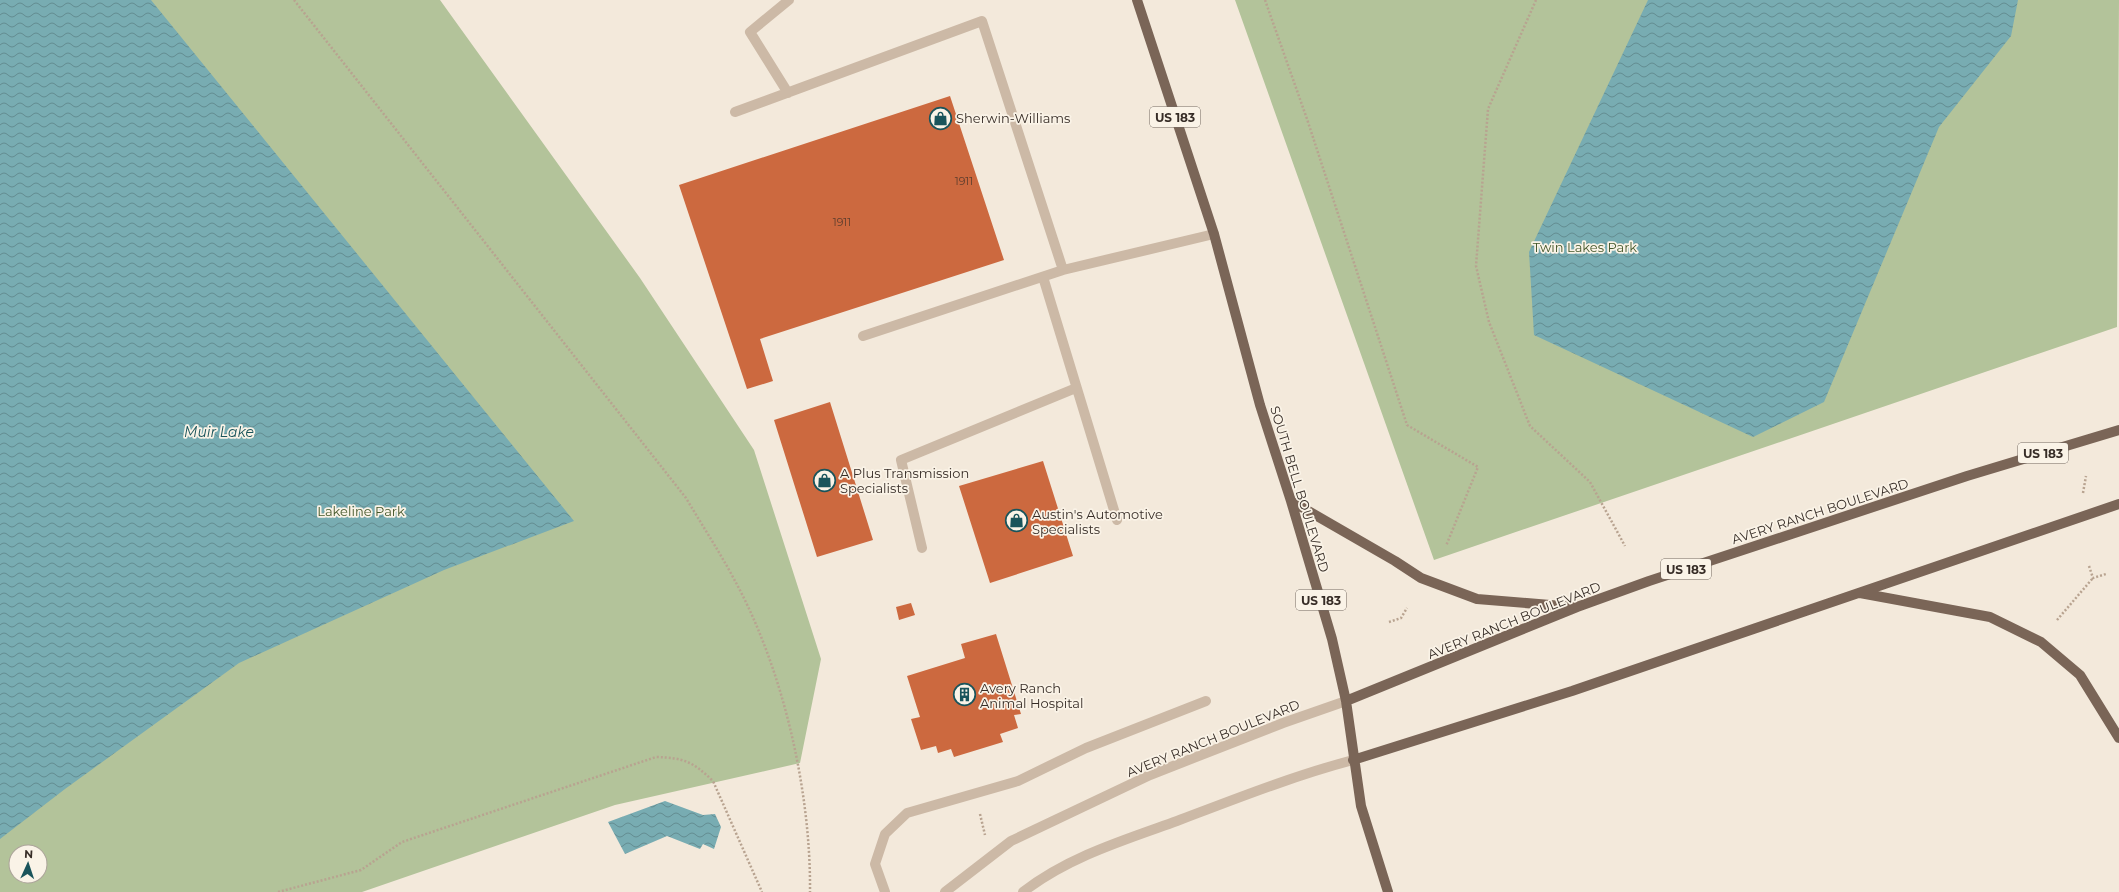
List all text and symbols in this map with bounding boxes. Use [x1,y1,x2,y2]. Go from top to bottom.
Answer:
shop icon: Sherwin-Williams [928,105,954,131]
road number: US 183 [1150,107,1200,127]
place label: Sherwin-Williams [956,110,1070,126]
house number: 1911 [955,174,973,188]
house number: 1911 [833,215,851,229]
park label: Twin Lakes Park [1533,239,1637,255]
street label: SOUTH BELL BOULEVARD [1267,404,1333,574]
water label: Muir Lake [184,423,254,441]
road number: US 183 [2018,443,2068,463]
place label: A Plus Transmission Specialists [840,465,969,496]
shop icon: A Plus Transmission Specialists [811,467,837,493]
street label: AVERY RANCH BOULEVARD [1729,475,1911,547]
park label: Lakeline Park [317,503,405,519]
place label: Austin's Automotive Specialists [1032,506,1163,537]
shop icon: Austin's Automotive Specialists [1003,508,1029,534]
road number: US 183 [1661,559,1711,579]
street label: AVERY RANCH BOULEVARD [1425,578,1603,662]
road number: US 183 [1296,590,1346,610]
place label: Avery Ranch Animal Hospital [980,680,1083,711]
building icon: Avery Ranch Animal Hospital [951,682,977,708]
street label: AVERY RANCH BOULEVARD [1124,696,1302,780]
north arrow [8,844,48,884]
text: N [24,847,33,861]

